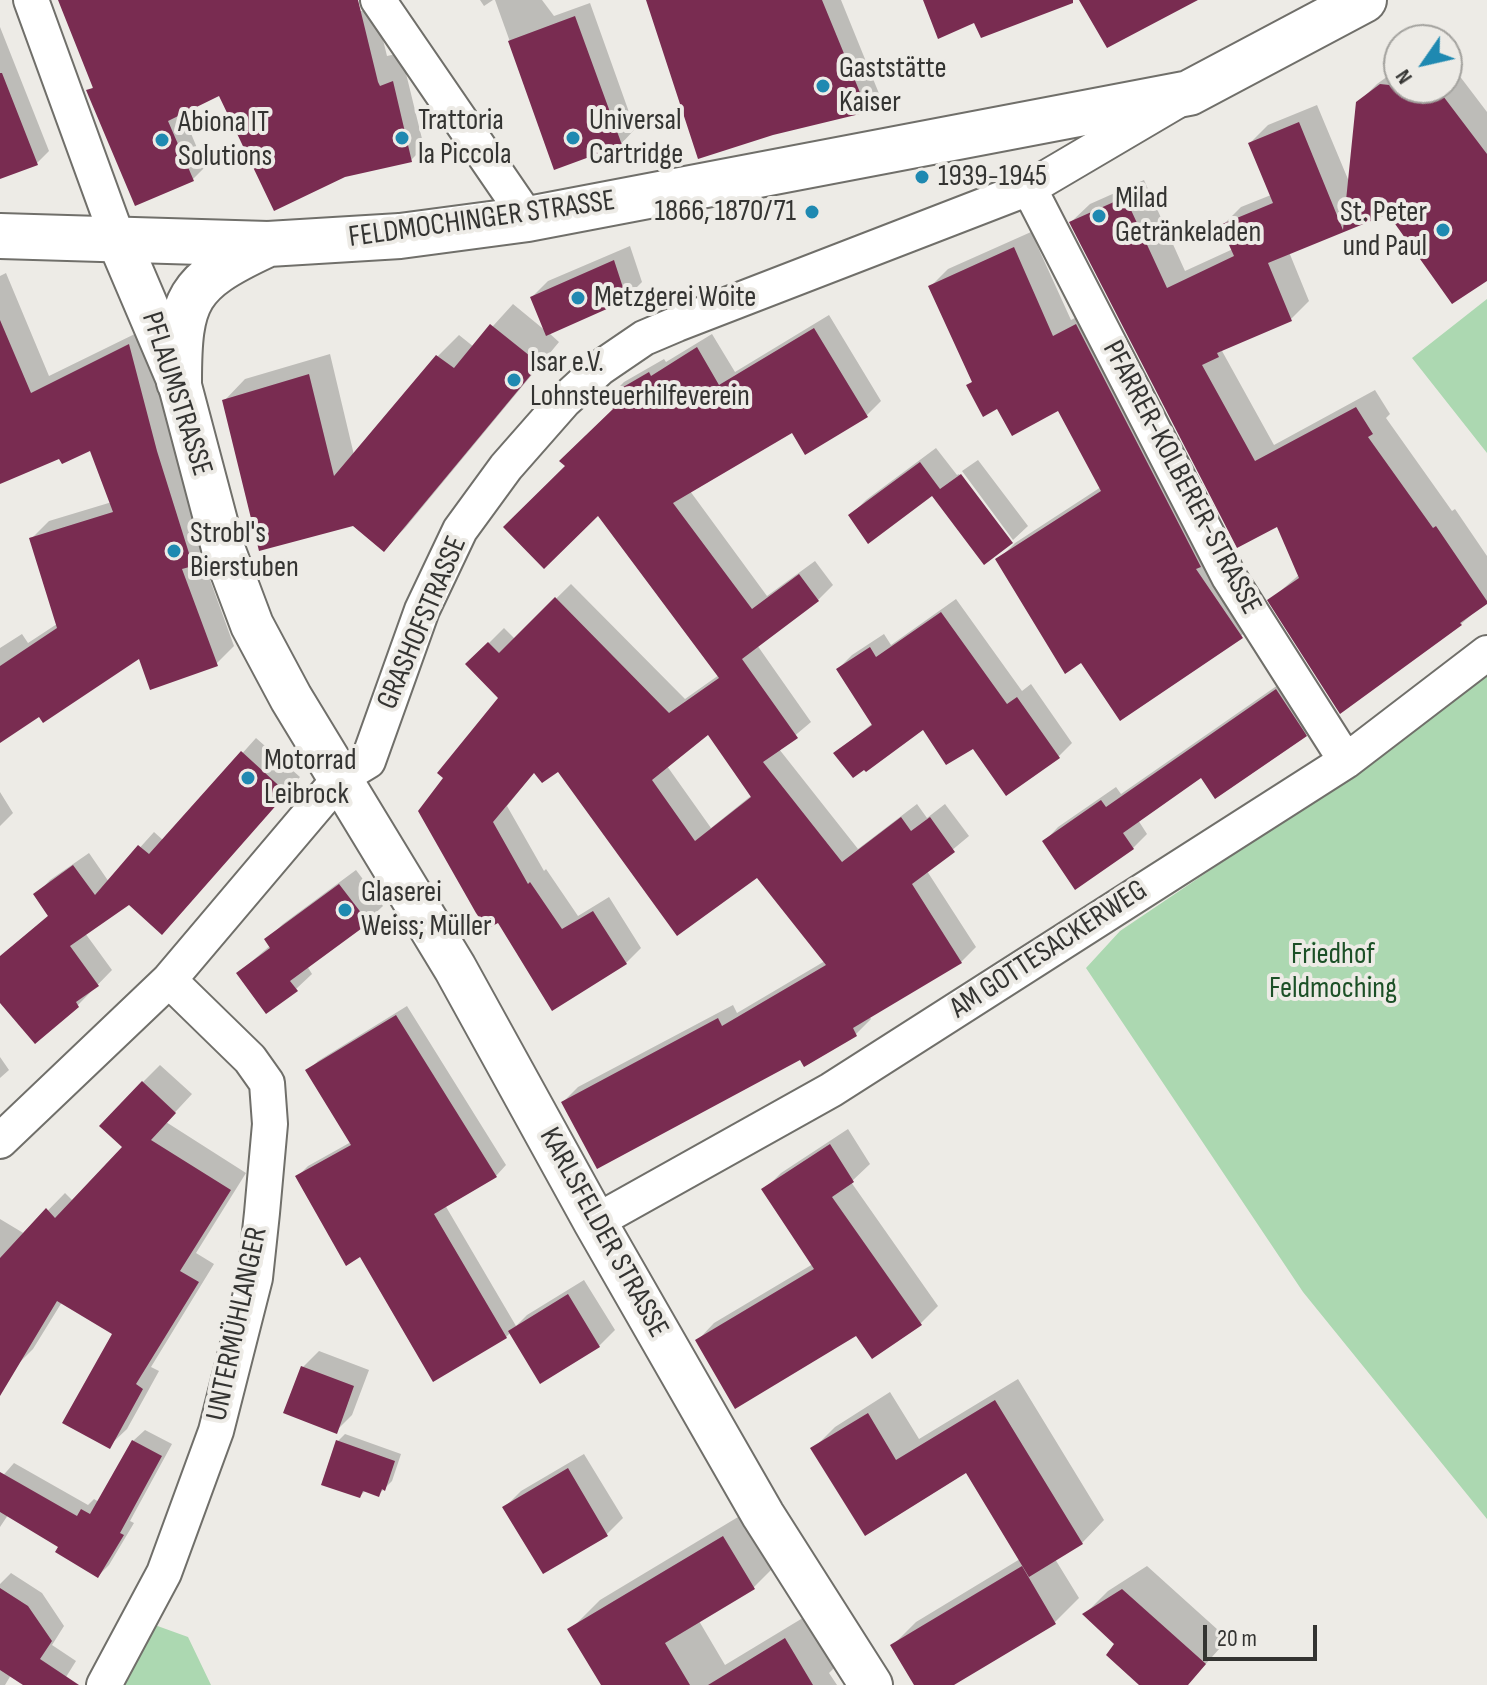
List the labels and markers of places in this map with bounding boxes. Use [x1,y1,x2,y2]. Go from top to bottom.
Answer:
place label: Gaststätte Kaiser [839,51,946,122]
marker: Gaststätte Kaiser [814,77,832,95]
place label: Trattoria la Piccola [418,103,511,174]
place label: Universal Cartridge [589,103,683,174]
place label: Abiona IT Solutions [178,105,272,176]
marker: Trattoria la Piccola [393,129,411,147]
marker: Universal Cartridge [564,129,582,147]
marker: Abiona IT Solutions [153,131,171,149]
place label: 1939-1945 [938,159,1047,195]
marker: 1939-1945 [913,168,931,186]
place label: Milad Getränkeladen [1115,181,1261,252]
place label: 1866, 1870/71 [655,194,796,230]
place label: St. Peter und Paul [1340,195,1427,266]
marker: 1866, 1870/71 [803,203,821,221]
marker: Milad Getränkeladen [1090,207,1108,225]
marker: St. Peter und Paul [1434,221,1452,239]
place label: Metzgerei Woite [594,280,756,316]
marker: Metzgerei Woite [569,289,587,307]
place label: Isar e.V. Lohnsteuerhilfeverein [530,345,750,416]
marker: Isar e.V. Lohnsteuerhilfeverein [505,371,523,389]
place label: Strobl's Bierstuben [190,516,299,586]
marker: Strobl's Bierstuben [165,542,183,560]
place label: Motorrad Leibrock [264,743,356,814]
marker: Motorrad Leibrock [239,769,257,787]
place label: Glaserei Weiss; Müller [361,875,492,946]
marker: Glaserei Weiss; Müller [336,901,354,919]

